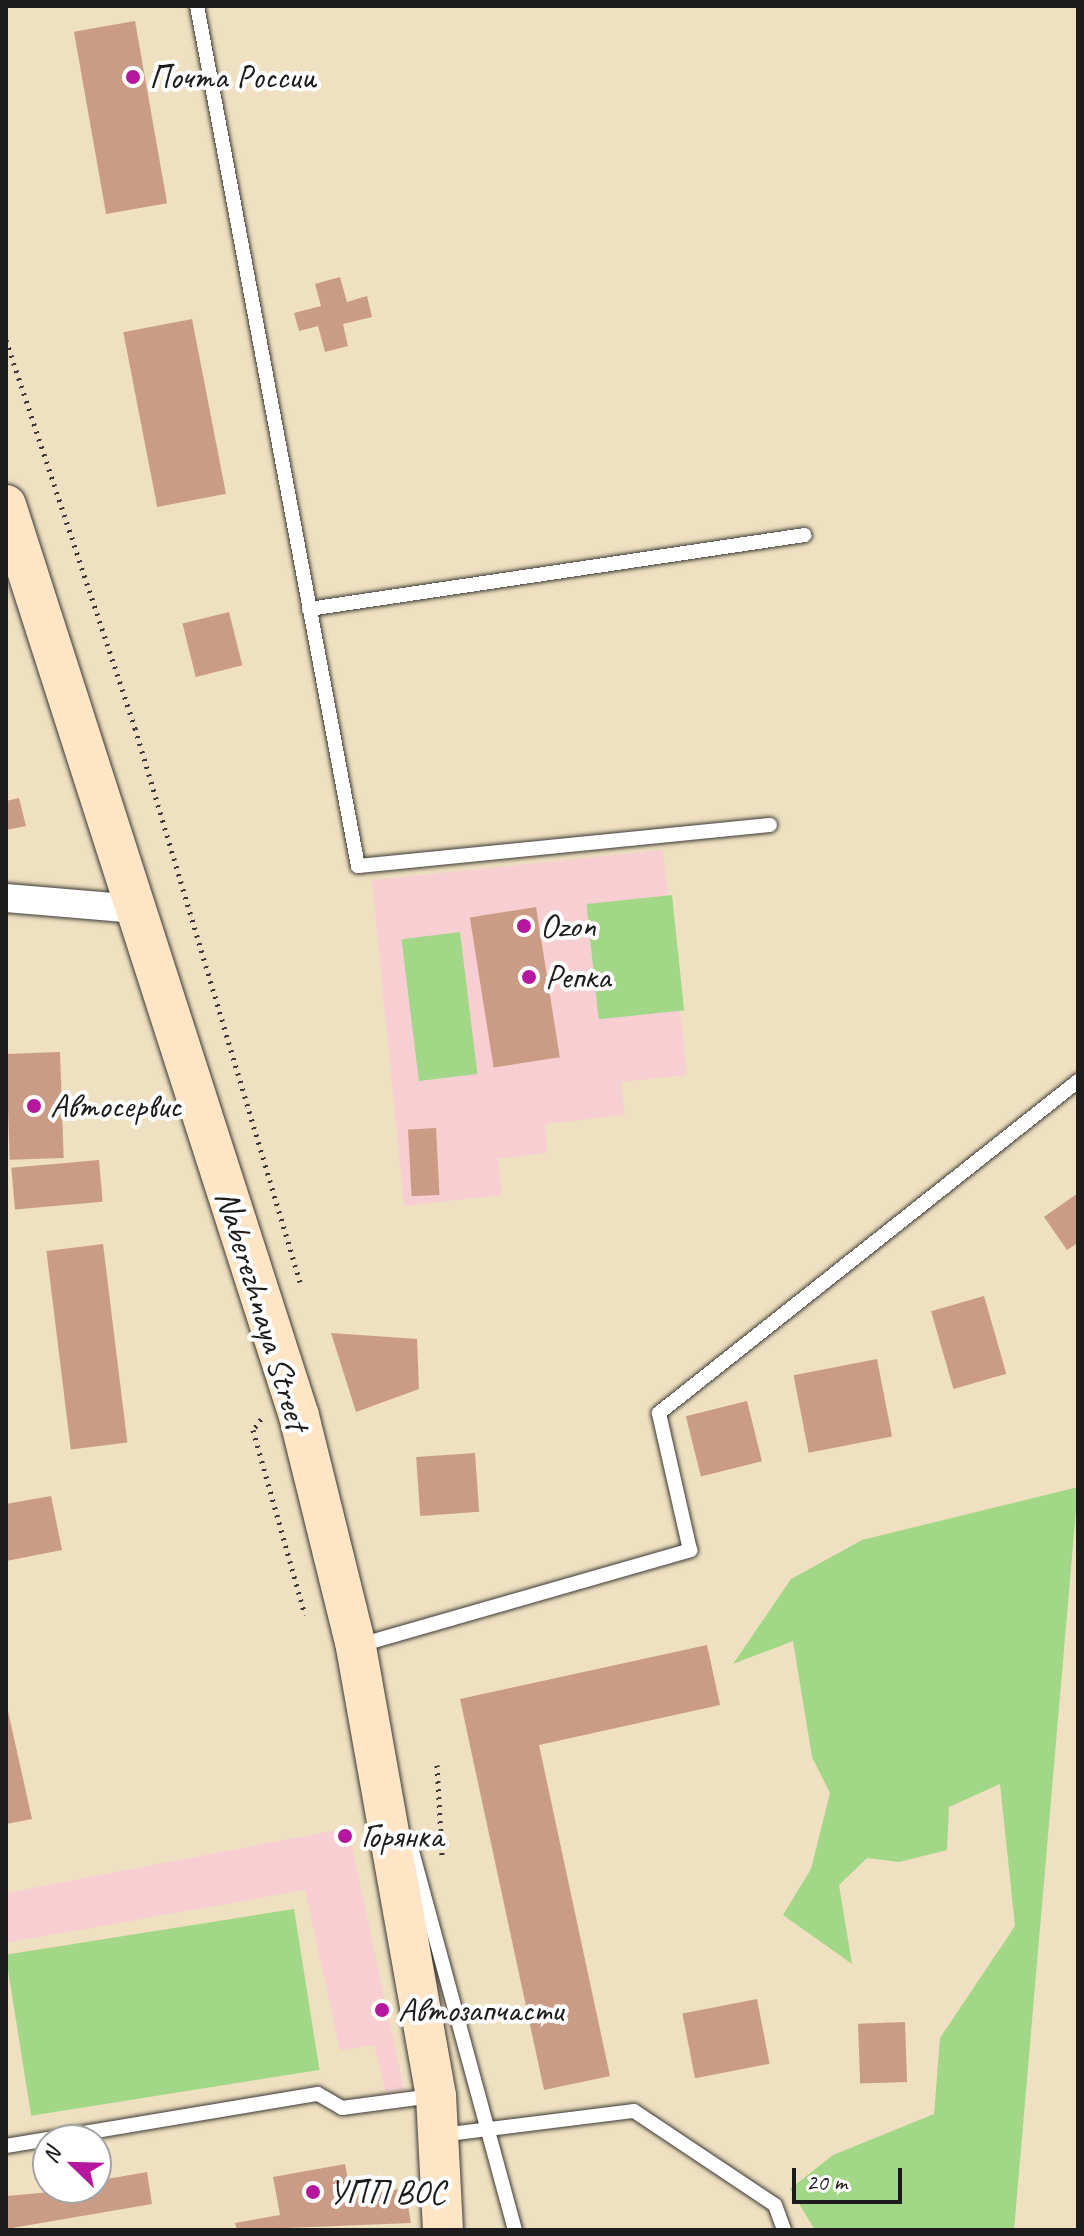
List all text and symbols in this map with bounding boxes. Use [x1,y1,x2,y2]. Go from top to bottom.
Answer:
place label: Почта России [149,57,314,97]
marker: Почта России [124,68,142,86]
place label: Ozon [540,906,596,946]
marker: Ozon [515,917,533,935]
place label: Репка [545,957,610,997]
marker: Репка [520,968,538,986]
place label: Автосервис [50,1086,181,1126]
marker: Автосервис [25,1097,43,1115]
street label: Naberezhnaya Street [207,1185,319,1435]
place label: Горянка [361,1816,443,1856]
marker: Горянка [336,1827,354,1845]
place label: Автозапчасти [398,1990,563,2030]
marker: Автозапчасти [373,2001,391,2019]
north arrow [32,2124,112,2204]
text: N [36,2144,67,2167]
scale bar [796,2152,906,2202]
text: 20 m [806,2167,847,2197]
place label: УПП ВОС [329,2172,446,2212]
marker: УПП ВОС [304,2183,322,2201]

